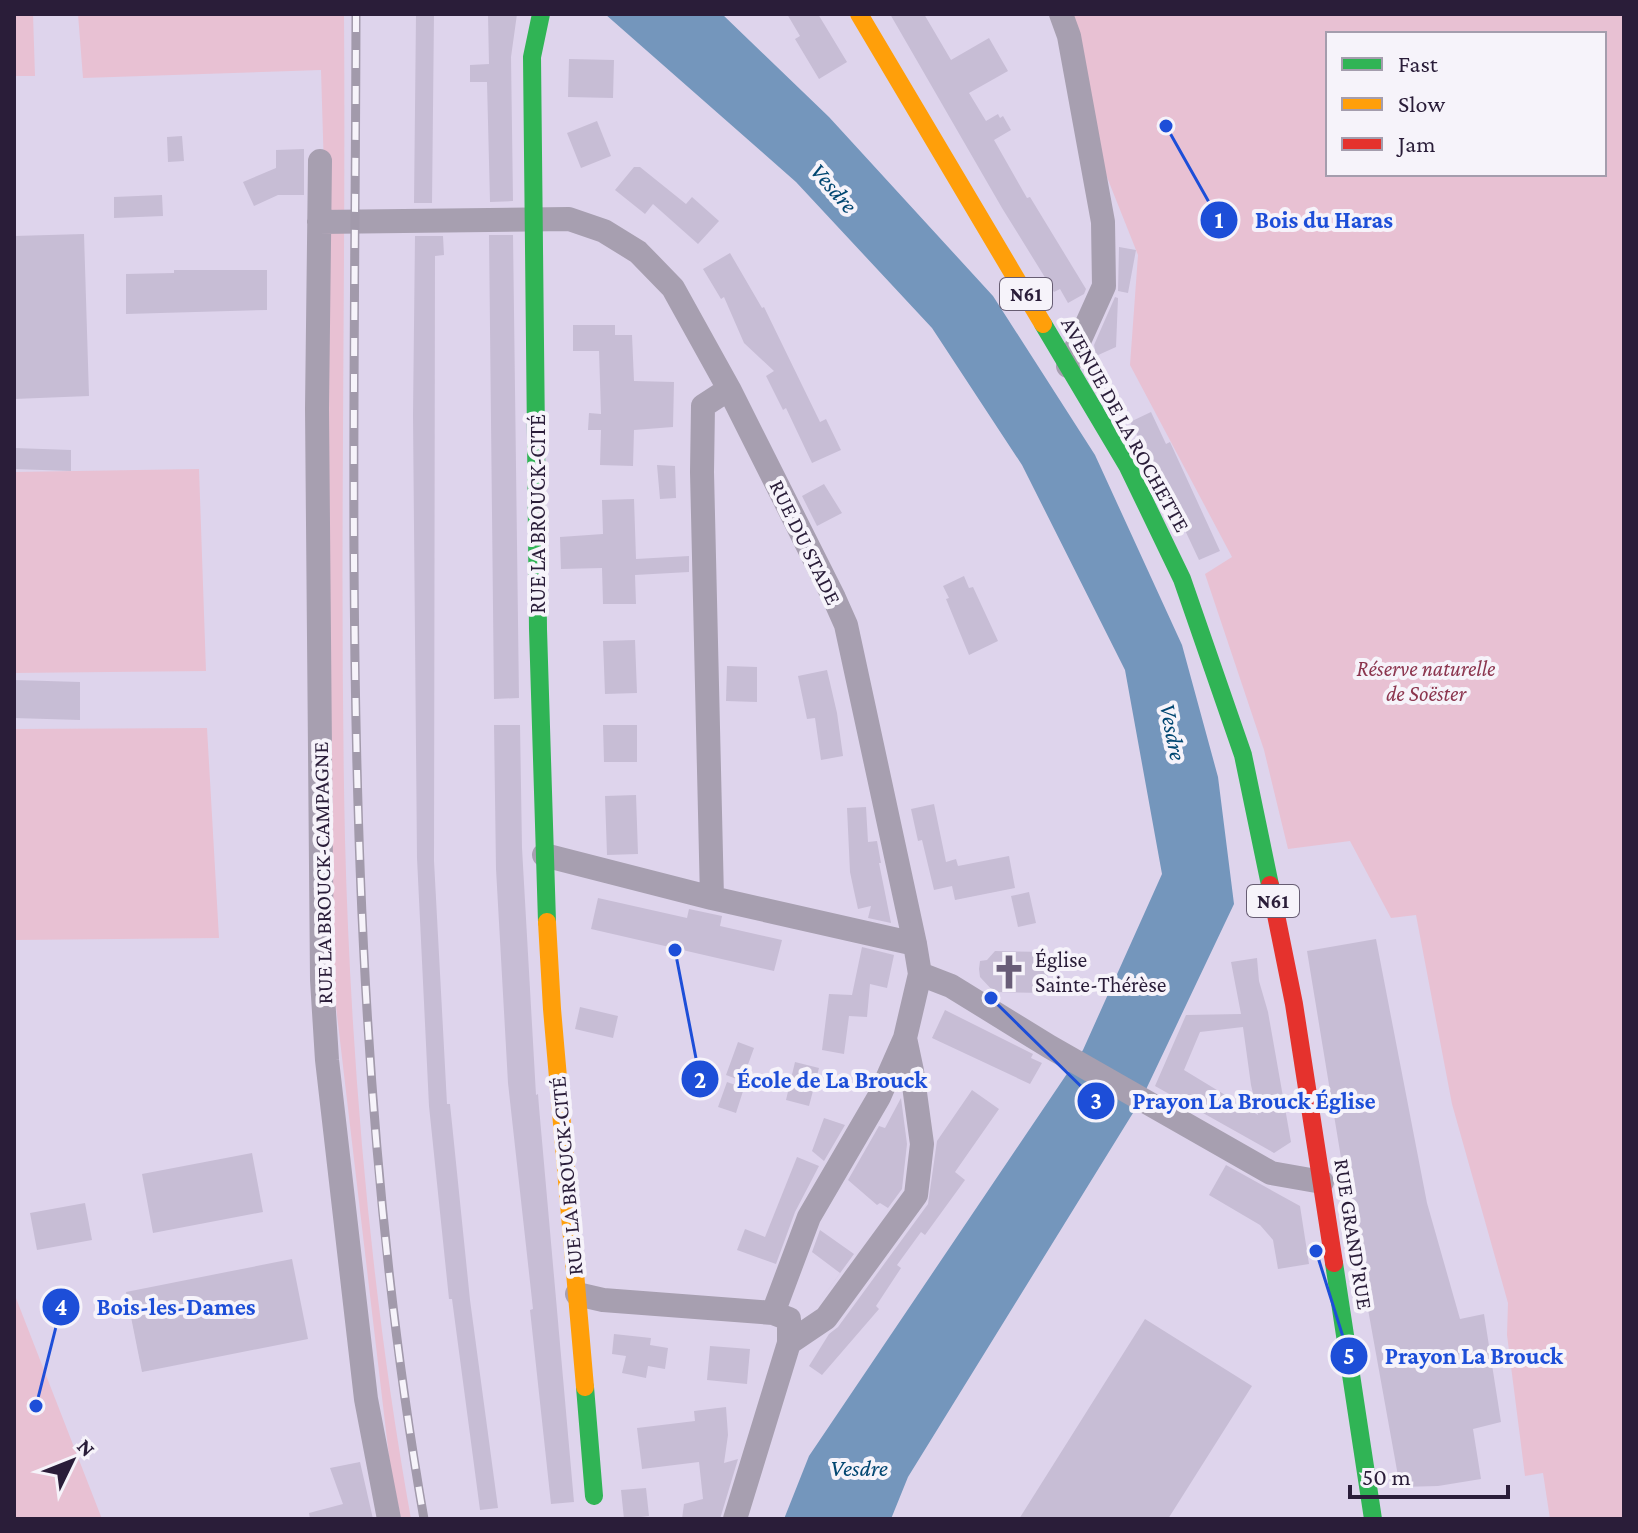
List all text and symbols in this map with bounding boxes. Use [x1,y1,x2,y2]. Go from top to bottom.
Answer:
legend [1326,32,1606,176]
text: Fast [1398,50,1439,77]
text: Slow [1398,90,1445,117]
text: Jam [1396,130,1436,157]
water label: Vesdre [805,157,863,218]
callout: Bois du Haras [1199,196,1409,244]
text: 1 [1215,206,1224,233]
text: Bois du Haras [1255,206,1393,233]
road number: N61 [1000,278,1052,310]
street label: AVENUE DE LA ROCHETTE [1056,312,1195,536]
street label: RUE LA BROUCK-CITÉ [525,414,550,614]
street label: RUE DU STADE [765,476,847,609]
park label: Réserve naturelle de Soëster [1357,656,1496,706]
water label: Vesdre [1155,701,1192,763]
street label: RUE LA BROUCK-CAMPAGNE [308,741,337,1005]
road number: N61 [1247,885,1299,917]
place label: Église Sainte-Thérèse [1035,947,1166,997]
church icon: Église Sainte-Thérèse [990,953,1028,991]
callout: École de La Brouck [680,1055,943,1103]
text: 2 [694,1066,706,1093]
text: École de La Brouck [737,1066,928,1093]
street label: RUE LA BROUCK-CITÉ [545,1075,588,1276]
callout: Prayon La Brouck Église [1076,1077,1391,1125]
text: 3 [1090,1087,1102,1114]
text: Prayon La Brouck Église [1132,1087,1376,1114]
street label: RUE GRAND'RUE [1329,1157,1378,1311]
callout: Bois-les-Dames [41,1283,272,1331]
text: 4 [55,1293,68,1320]
text: Bois-les-Dames [96,1293,256,1320]
callout: Prayon La Brouck [1329,1332,1579,1380]
text: 5 [1343,1342,1355,1369]
text: Prayon La Brouck [1385,1342,1564,1369]
north arrow [32,1421,112,1501]
text: N [72,1434,101,1462]
scale bar [1350,1449,1508,1499]
water label: Vesdre [830,1454,888,1481]
text: 50 m [1362,1463,1411,1490]

